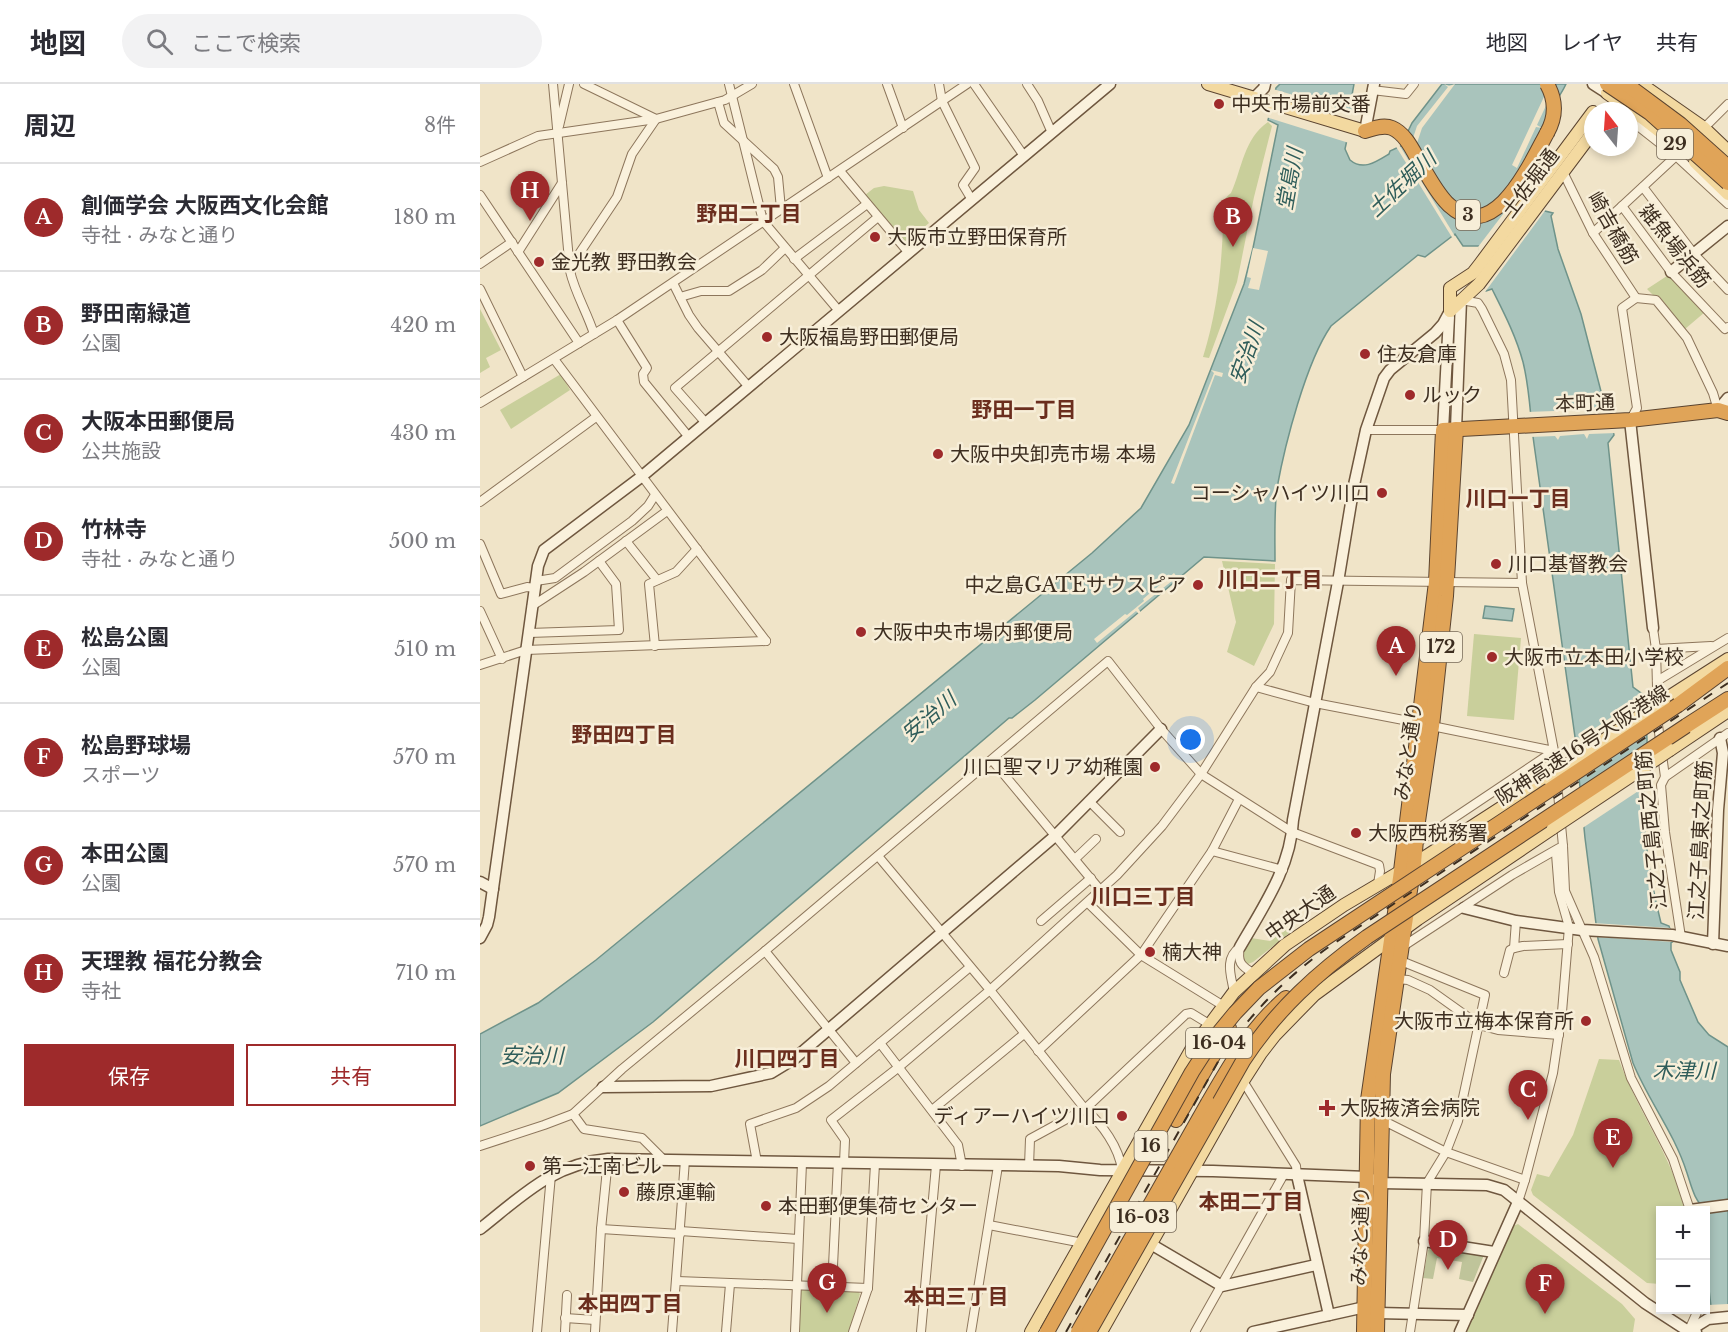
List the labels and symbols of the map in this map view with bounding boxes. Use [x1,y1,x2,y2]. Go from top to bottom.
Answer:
place label: 中央市場前交番 [1231,92,1371,116]
marker: 中央市場前交番 [1212,97,1226,111]
north arrow [1584,102,1638,156]
road number: 29 [1657,129,1693,159]
water label: 堂島川 [1272,144,1309,212]
water label: 土佐堀川 [1362,144,1443,222]
street label: 土佐堀通 [1496,144,1564,222]
pin: H [511,172,550,221]
street label: 崎吉橋筋 [1583,187,1643,269]
pin: B [1214,198,1252,247]
road number: 3 [1456,200,1480,230]
street label: 雑魚場浜筋 [1634,200,1716,292]
district label: 野田二丁目 [697,201,802,227]
place label: 大阪市立野田保育所 [887,225,1067,249]
marker: 大阪市立野田保育所 [868,230,882,244]
place label: 金光教 野田教会 [551,250,697,274]
marker: 金光教 野田教会 [532,255,546,269]
water label: 安治川 [1224,317,1270,387]
place label: 大阪福島野田郵便局 [779,325,959,349]
marker: 大阪福島野田郵便局 [760,330,774,344]
place label: 住友倉庫 [1377,342,1457,366]
marker: 住友倉庫 [1358,347,1372,361]
place label: ルック [1422,383,1482,407]
marker: ルック [1403,388,1417,402]
street label: 本町通 [1555,390,1615,416]
district label: 野田一丁目 [972,397,1077,423]
place label: 大阪中央卸売市場 本場 [950,442,1156,466]
marker: 大阪中央卸売市場 本場 [931,447,945,461]
place label: コーシャハイツ川口 [1191,481,1370,505]
marker: コーシャハイツ川口 [1375,486,1389,500]
district label: 川口一丁目 [1466,486,1571,512]
place label: 川口基督教会 [1508,552,1628,576]
marker: 川口基督教会 [1489,557,1503,571]
district label: 川口二丁目 [1218,567,1323,593]
place label: 中之島GATEサウスピア [964,573,1186,597]
marker: 中之島GATEサウスピア [1191,578,1205,592]
place label: 大阪中央市場内郵便局 [873,620,1073,644]
marker: 大阪中央市場内郵便局 [854,625,868,639]
pin: A [1376,626,1416,676]
road number: 172 [1420,632,1462,662]
place label: 大阪市立本田小学校 [1504,645,1684,669]
marker: 大阪市立本田小学校 [1485,650,1499,664]
street label: 阪神高速16号大阪港線 [1491,680,1673,810]
water label: 安治川 [897,686,963,747]
street label: みなと通り [1389,700,1427,802]
district label: 野田四丁目 [572,722,677,748]
your location [1176,725,1205,754]
street label: 江之子島西之町筋 [1631,749,1671,911]
place label: 川口聖マリア幼稚園 [963,755,1143,779]
street label: 江之子島東之町筋 [1684,759,1716,921]
marker: 川口聖マリア幼稚園 [1148,760,1162,774]
place label: 大阪西税務署 [1368,821,1488,845]
marker: 大阪西税務署 [1349,826,1363,840]
street label: 中央大通 [1260,880,1340,946]
district label: 川口三丁目 [1091,884,1196,910]
place label: 楠大神 [1162,940,1222,964]
marker: 楠大神 [1143,945,1157,959]
place label: 大阪市立梅本保育所 [1394,1009,1574,1033]
marker: 大阪市立梅本保育所 [1579,1014,1593,1028]
road number: 16-04 [1186,1028,1252,1058]
water label: 安治川 [501,1043,565,1069]
district label: 川口四丁目 [735,1046,840,1072]
water label: 木津川 [1653,1058,1717,1084]
pin: C [1508,1070,1548,1120]
place label: 大阪掖済会病院 [1340,1096,1480,1120]
marker: 大阪掖済会病院 [1318,1099,1336,1117]
place label: ディアーハイツ川口 [933,1104,1110,1128]
marker: ディアーハイツ川口 [1115,1109,1129,1123]
pin: E [1594,1118,1632,1168]
road number: 16 [1134,1131,1168,1161]
place label: 第一江南ビル [542,1154,662,1178]
marker: 第一江南ビル [523,1159,537,1173]
place label: 藤原運輸 [636,1180,716,1204]
marker: 藤原運輸 [617,1185,631,1199]
street label: みなと通り [1346,1186,1374,1286]
district label: 本田二丁目 [1199,1189,1304,1215]
place label: 本田郵便集荷センター [778,1194,978,1218]
marker: 本田郵便集荷センター [759,1199,773,1213]
road number: 16-03 [1110,1202,1176,1232]
pin: D [1428,1220,1468,1270]
pin: G [808,1264,846,1313]
pin: F [1526,1264,1564,1314]
district label: 本田三丁目 [904,1284,1009,1310]
district label: 本田四丁目 [578,1291,683,1317]

